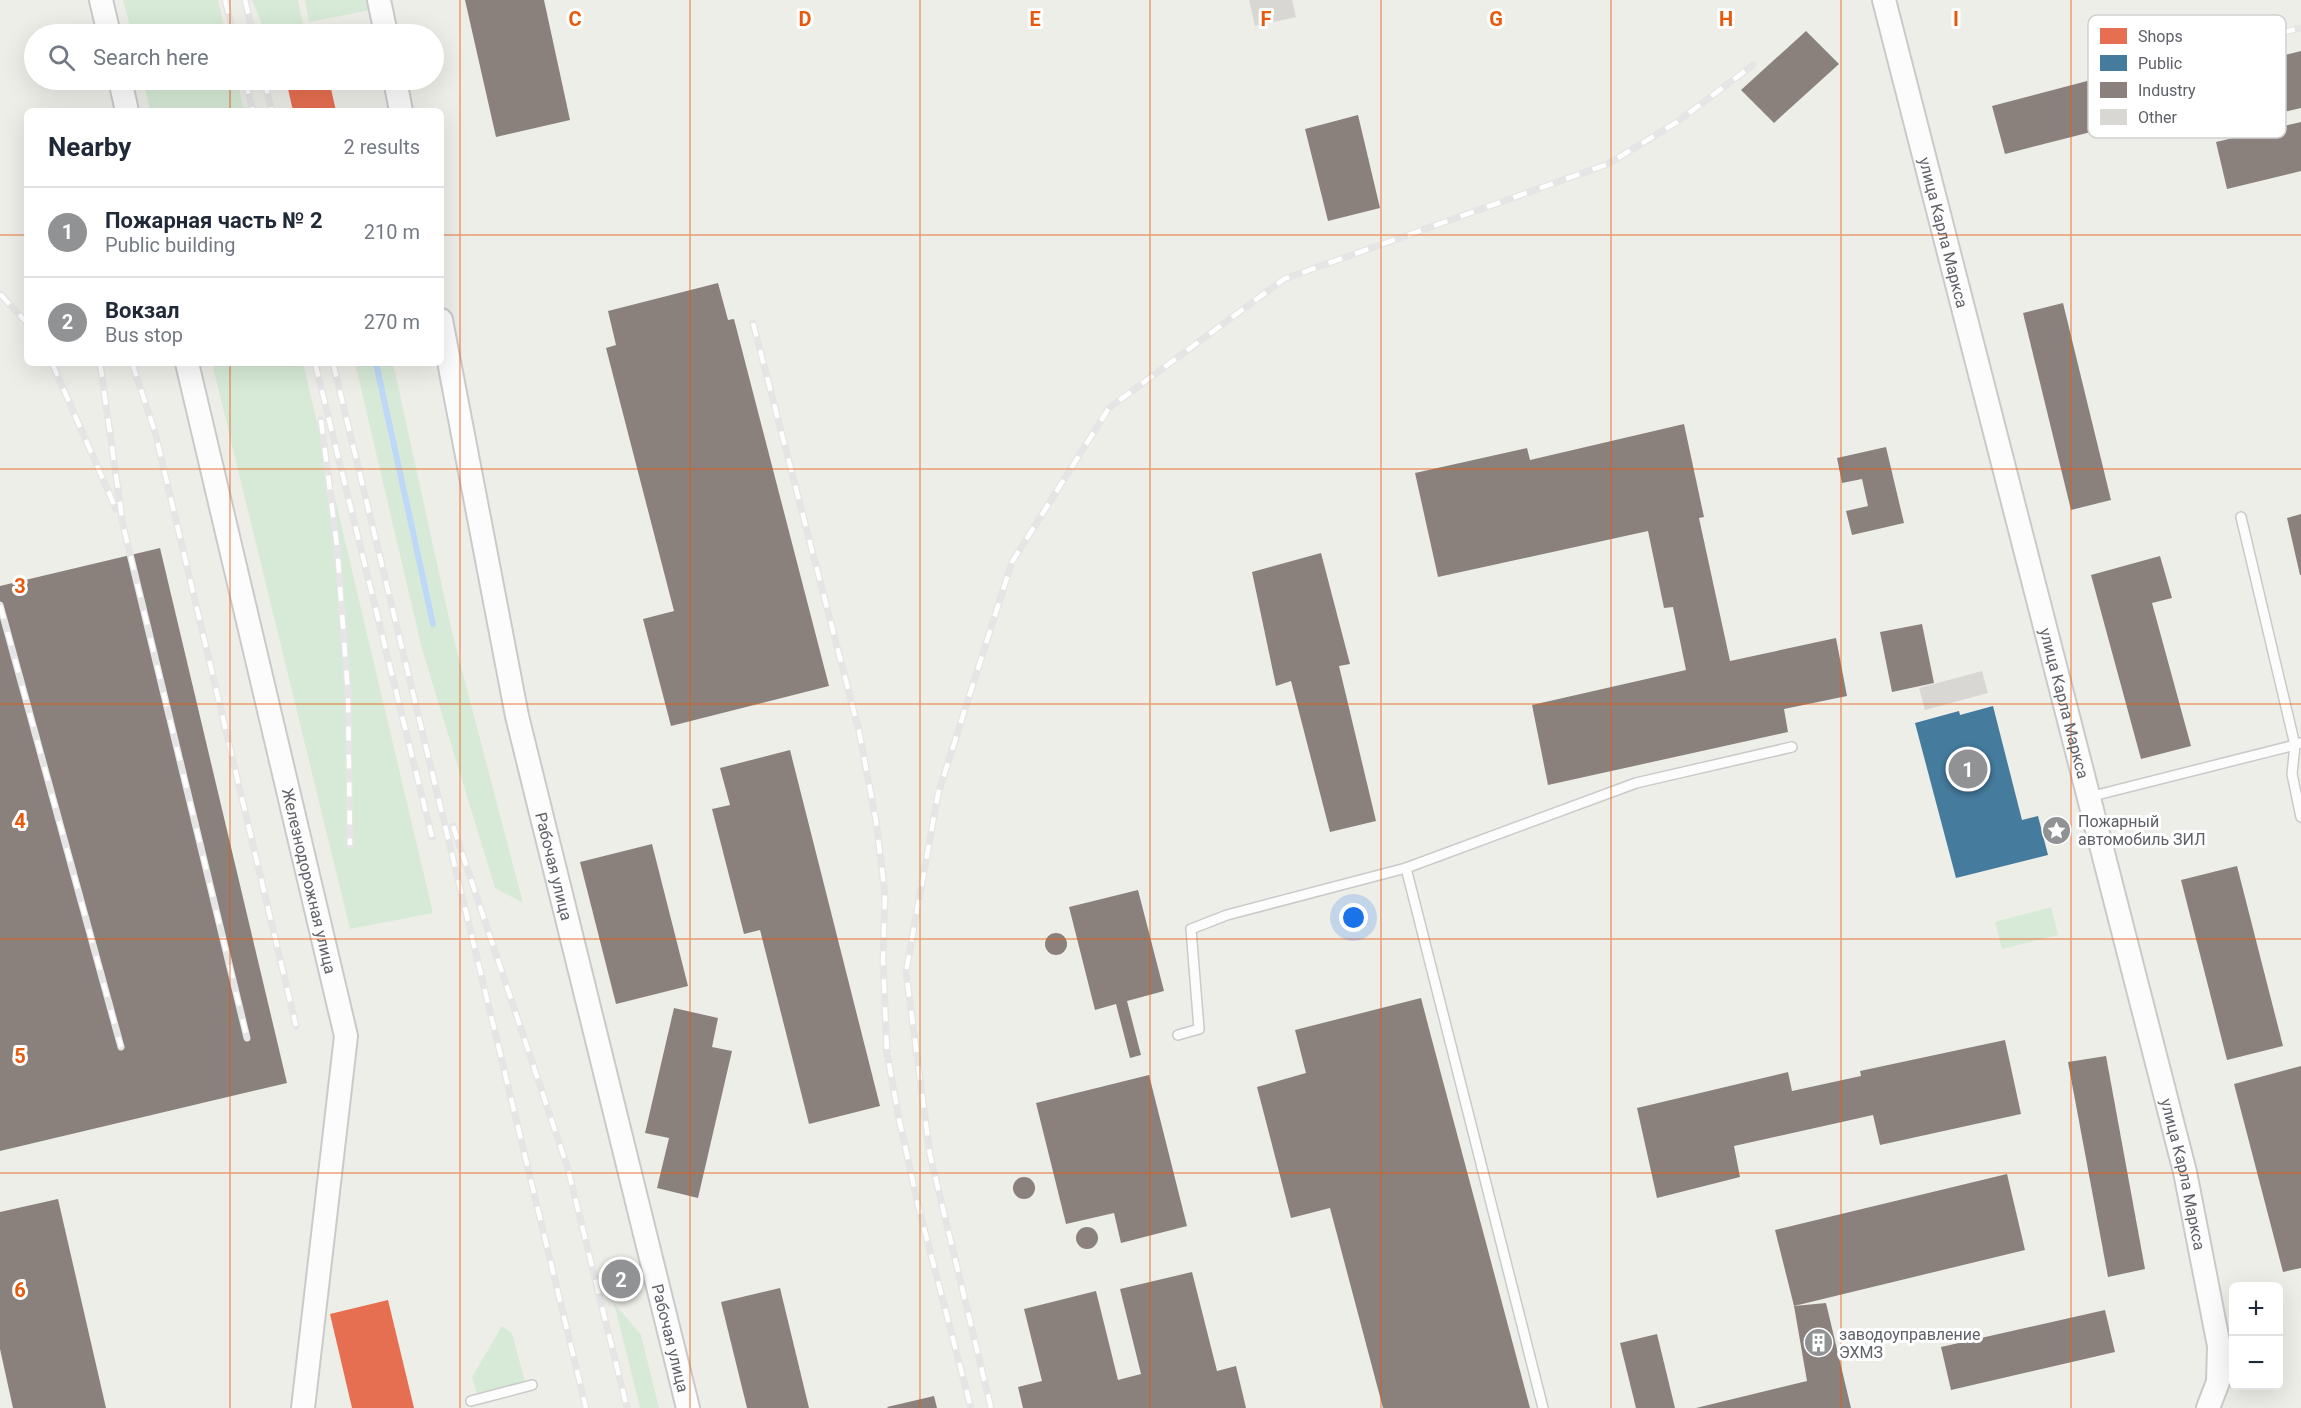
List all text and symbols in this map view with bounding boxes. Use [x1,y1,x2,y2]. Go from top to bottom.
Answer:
text: C [568,7,582,31]
text: D [799,7,812,31]
text: E [1029,7,1041,31]
text: F [1261,7,1272,31]
text: G [1489,7,1503,31]
text: H [1719,7,1733,31]
text: I [1953,7,1959,31]
legend [2088,15,2286,138]
search box [24,24,444,90]
text: Shops [2138,27,2183,46]
icon: search [45,41,78,74]
text: Search here [93,45,209,70]
text: Public [2138,54,2182,73]
text: Industry [2138,81,2196,100]
text: Other [2138,108,2178,127]
text: Nearby [48,132,131,162]
text: 2 results [344,135,420,159]
street label: улица Карла Маркса [1915,155,1972,310]
text: Пожарная часть № 2 [105,208,323,233]
text: 1 [62,220,73,244]
text: 210 m [364,220,420,244]
text: Public building [105,233,235,257]
text: Вокзал [105,298,179,323]
text: 2 [62,310,73,334]
text: 270 m [364,310,420,334]
text: Bus stop [105,323,183,347]
text: 3 [14,574,26,598]
street label: улица Карла Маркса [2036,626,2093,781]
pin: 1 [1948,746,1988,792]
street label: Железнодорожная улица [278,786,340,976]
text: 4 [14,809,26,833]
street label: Рабочая улица [531,810,576,922]
place label: Пожарный автомобиль ЗИЛ [2078,812,2205,849]
place icon: Пожарный автомобиль ЗИЛ [2041,814,2073,846]
your location [1339,903,1368,932]
text: 5 [14,1044,26,1068]
street label: улица Карла Маркса [2157,1097,2209,1252]
pin: 2 [602,1256,640,1302]
text: 6 [14,1278,26,1302]
street label: Рабочая улица [648,1282,693,1394]
map controls [2229,1282,2283,1390]
button: + [2229,1282,2283,1336]
place label: заводоуправление ЭХМЗ [1839,1325,1981,1362]
building icon: заводоуправление ЭХМЗ [1802,1327,1834,1359]
button: − [2229,1336,2283,1390]

